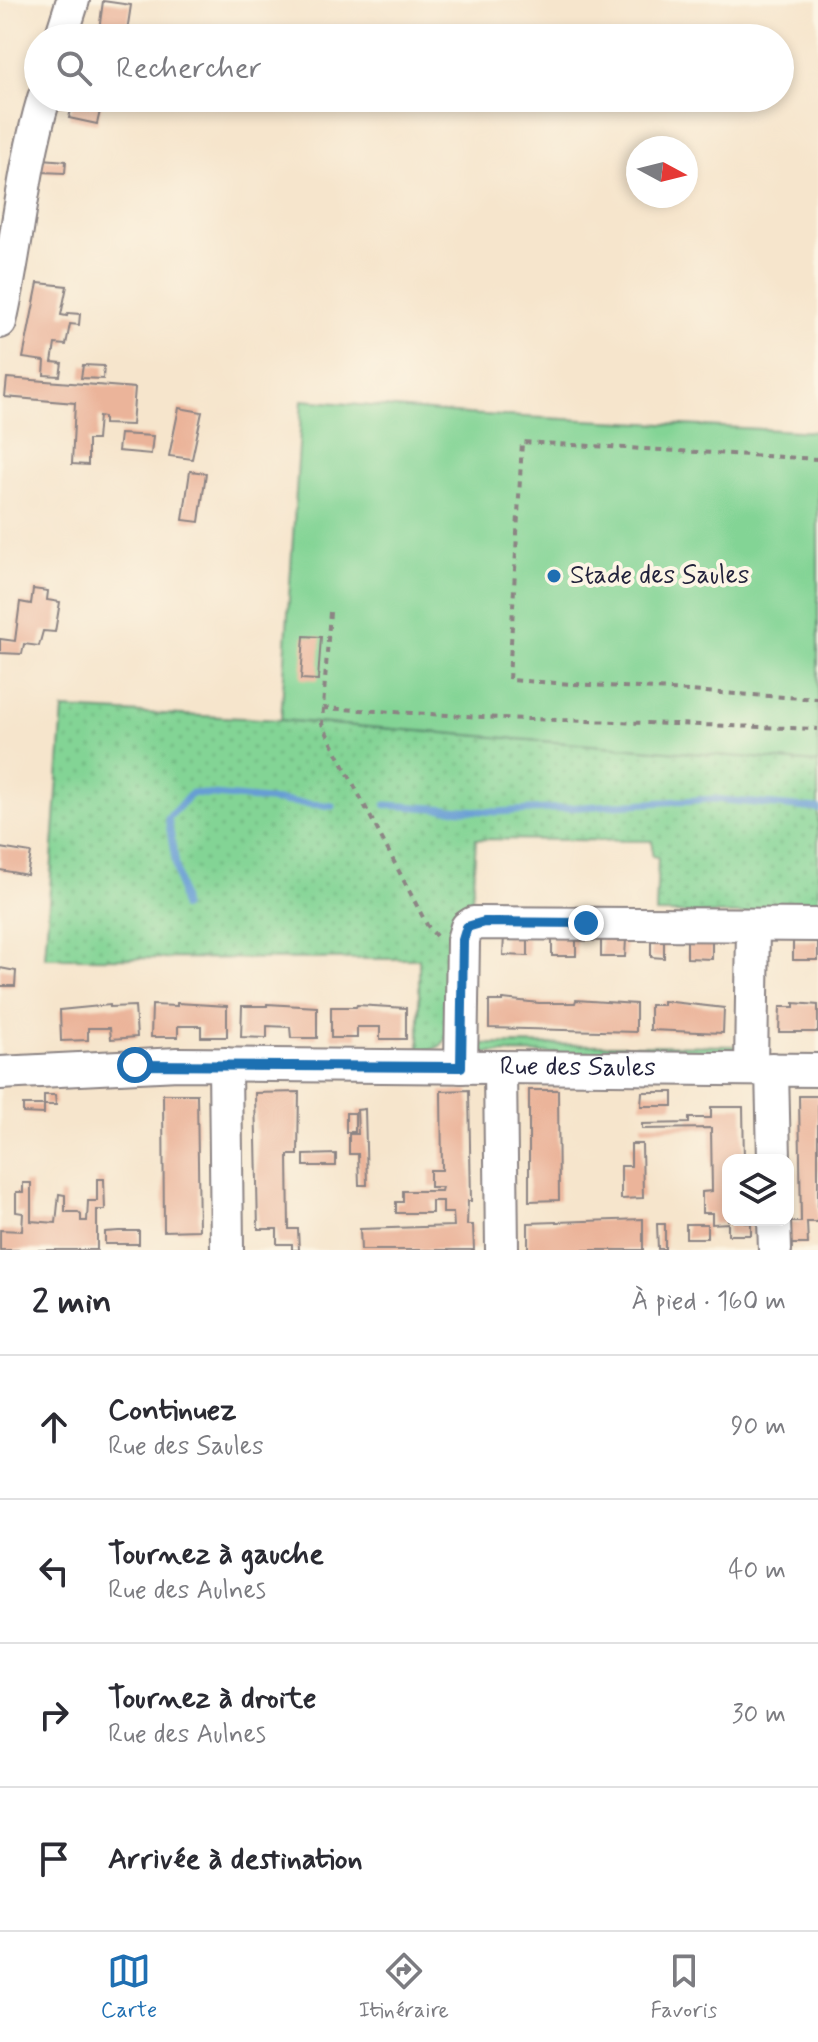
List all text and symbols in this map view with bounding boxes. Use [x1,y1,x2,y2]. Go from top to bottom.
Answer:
search box [24,24,794,112]
icon: search [52,46,96,90]
text: Rechercher [116,49,262,88]
north arrow [626,136,698,208]
place label: Stade des Saules [570,559,749,593]
marker: Stade des Saules [545,567,563,585]
route end [568,905,604,941]
route start [117,1047,153,1083]
street label: Rue des Saules [500,1050,656,1085]
map controls [722,1154,794,1226]
button: layers [722,1154,794,1226]
text: 2 min [32,1280,112,1325]
text: À pied · 160 m [631,1285,786,1319]
text: Continuez [108,1391,237,1430]
icon: ahead [32,1405,76,1449]
text: 90 m [731,1410,786,1444]
text: Rue des Saules [108,1430,264,1464]
text: Tournez à gauche [108,1535,324,1574]
icon: left [32,1549,76,1593]
text: 40 m [728,1554,786,1588]
text: Rue des Aulnes [108,1574,266,1608]
text: Tournez à droite [108,1679,317,1718]
icon: right [32,1693,76,1737]
text: 30 m [732,1698,786,1732]
text: Rue des Aulnes [108,1718,266,1752]
icon: arrive [32,1837,76,1881]
text: Arrivée à destination [108,1840,363,1879]
tab: Carte [101,1949,157,2025]
tab: Itinéraire [359,1949,449,2025]
tab: Favoris [650,1949,717,2025]

